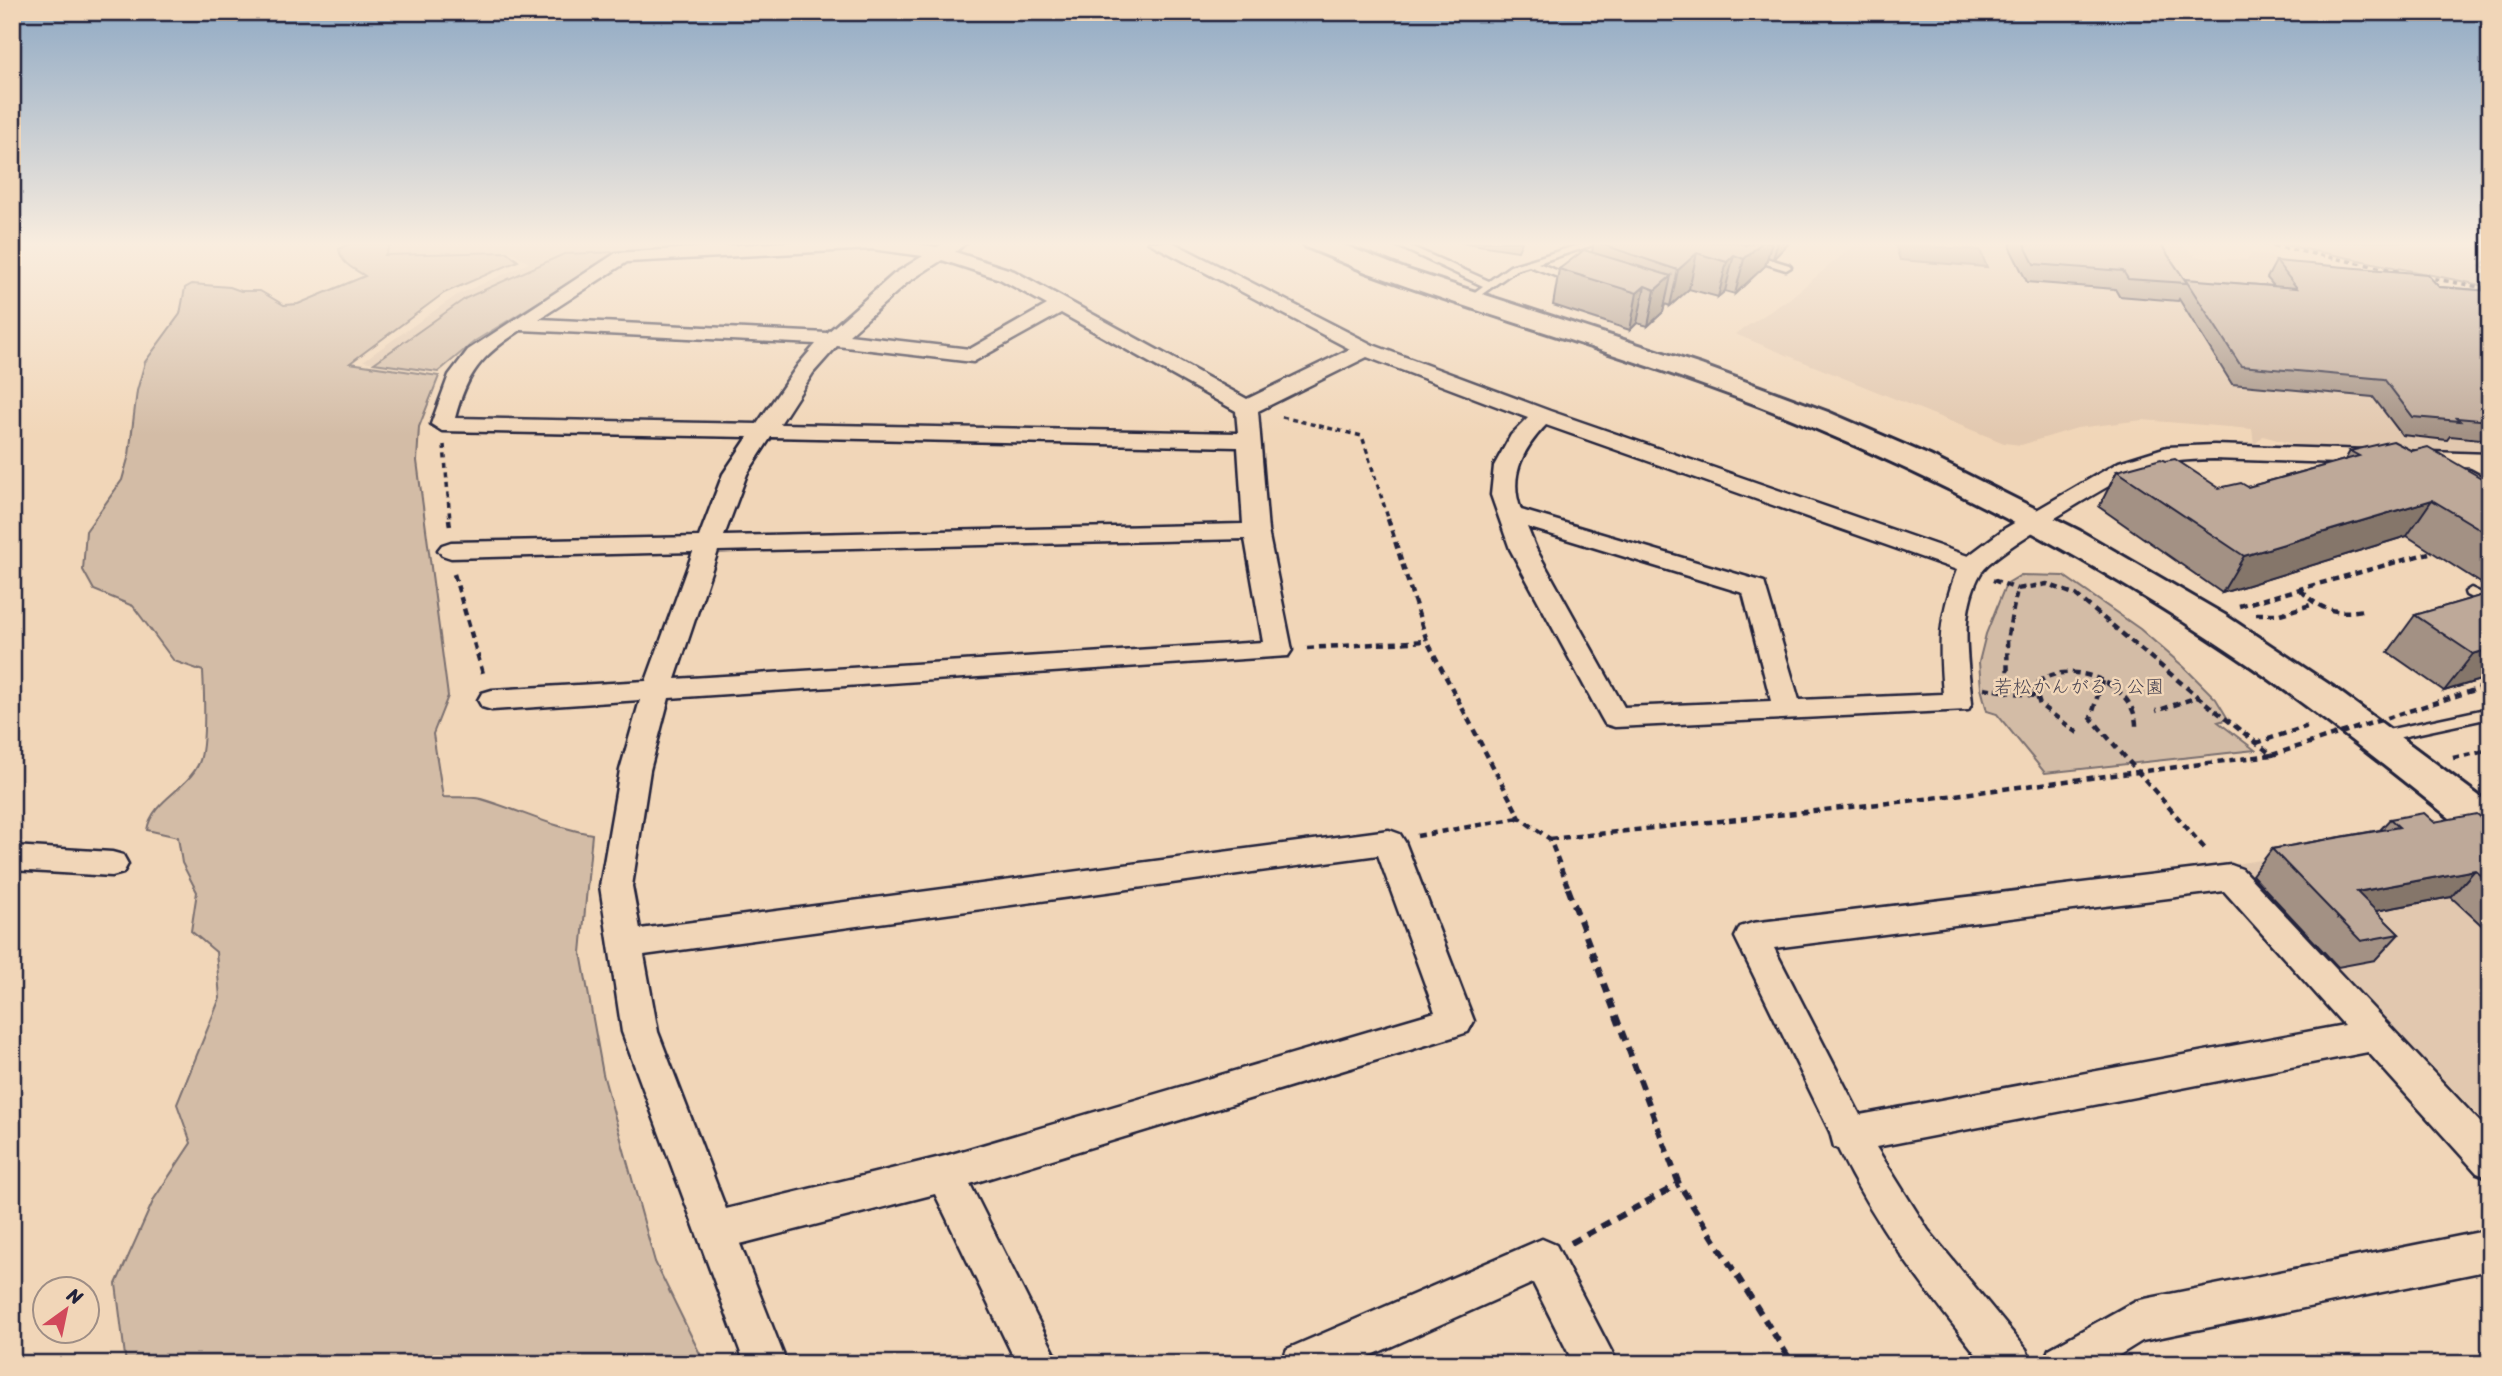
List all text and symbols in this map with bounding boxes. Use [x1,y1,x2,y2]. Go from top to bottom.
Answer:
park label: 若松かんがるう公園 [1994,670,2164,703]
north arrow [32,1274,102,1344]
text: N [60,1278,90,1314]

